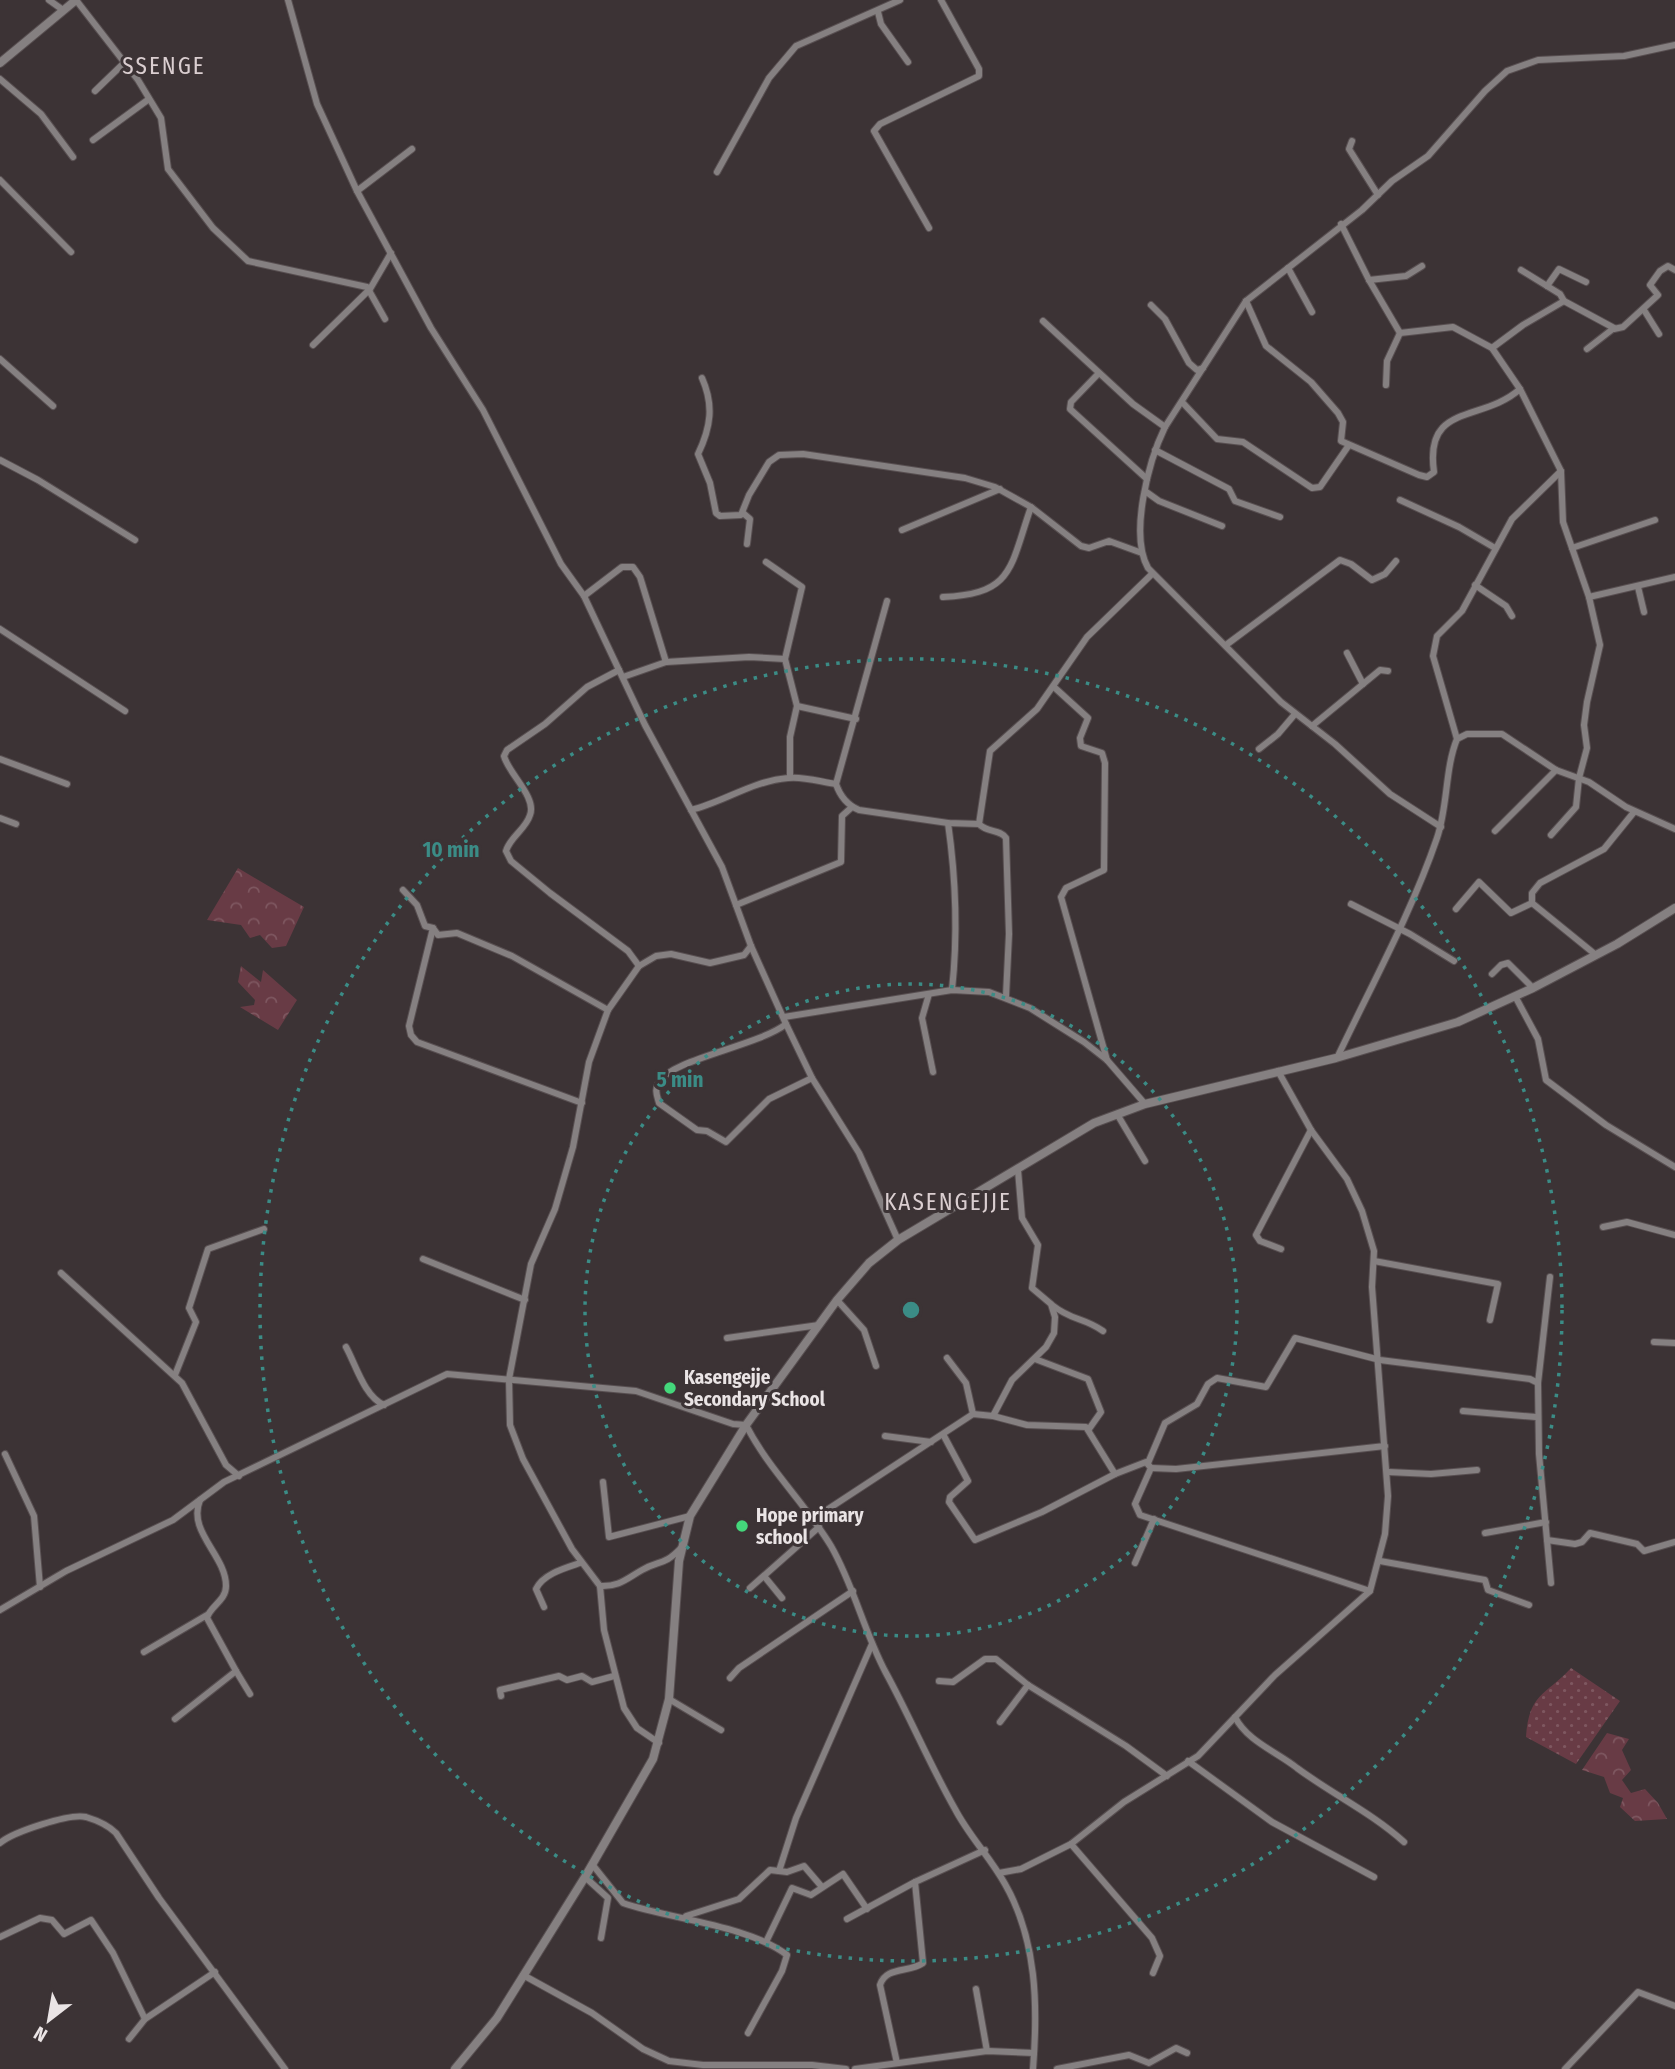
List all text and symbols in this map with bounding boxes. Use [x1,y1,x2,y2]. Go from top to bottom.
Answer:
district label: SSENGE [122,52,206,80]
text: 10 min [422,837,480,863]
text: 5 min [656,1067,704,1093]
district label: KASENGEJJE [884,1188,1012,1216]
centre of rings [899,1298,923,1322]
place label: Kasengejje Secondary School [684,1366,826,1411]
marker: Kasengejje Secondary School [662,1380,678,1396]
place label: Hope primary school [756,1504,865,1549]
marker: Hope primary school [734,1518,750,1534]
north arrow [14,1985,84,2055]
text: N [30,2021,51,2047]

